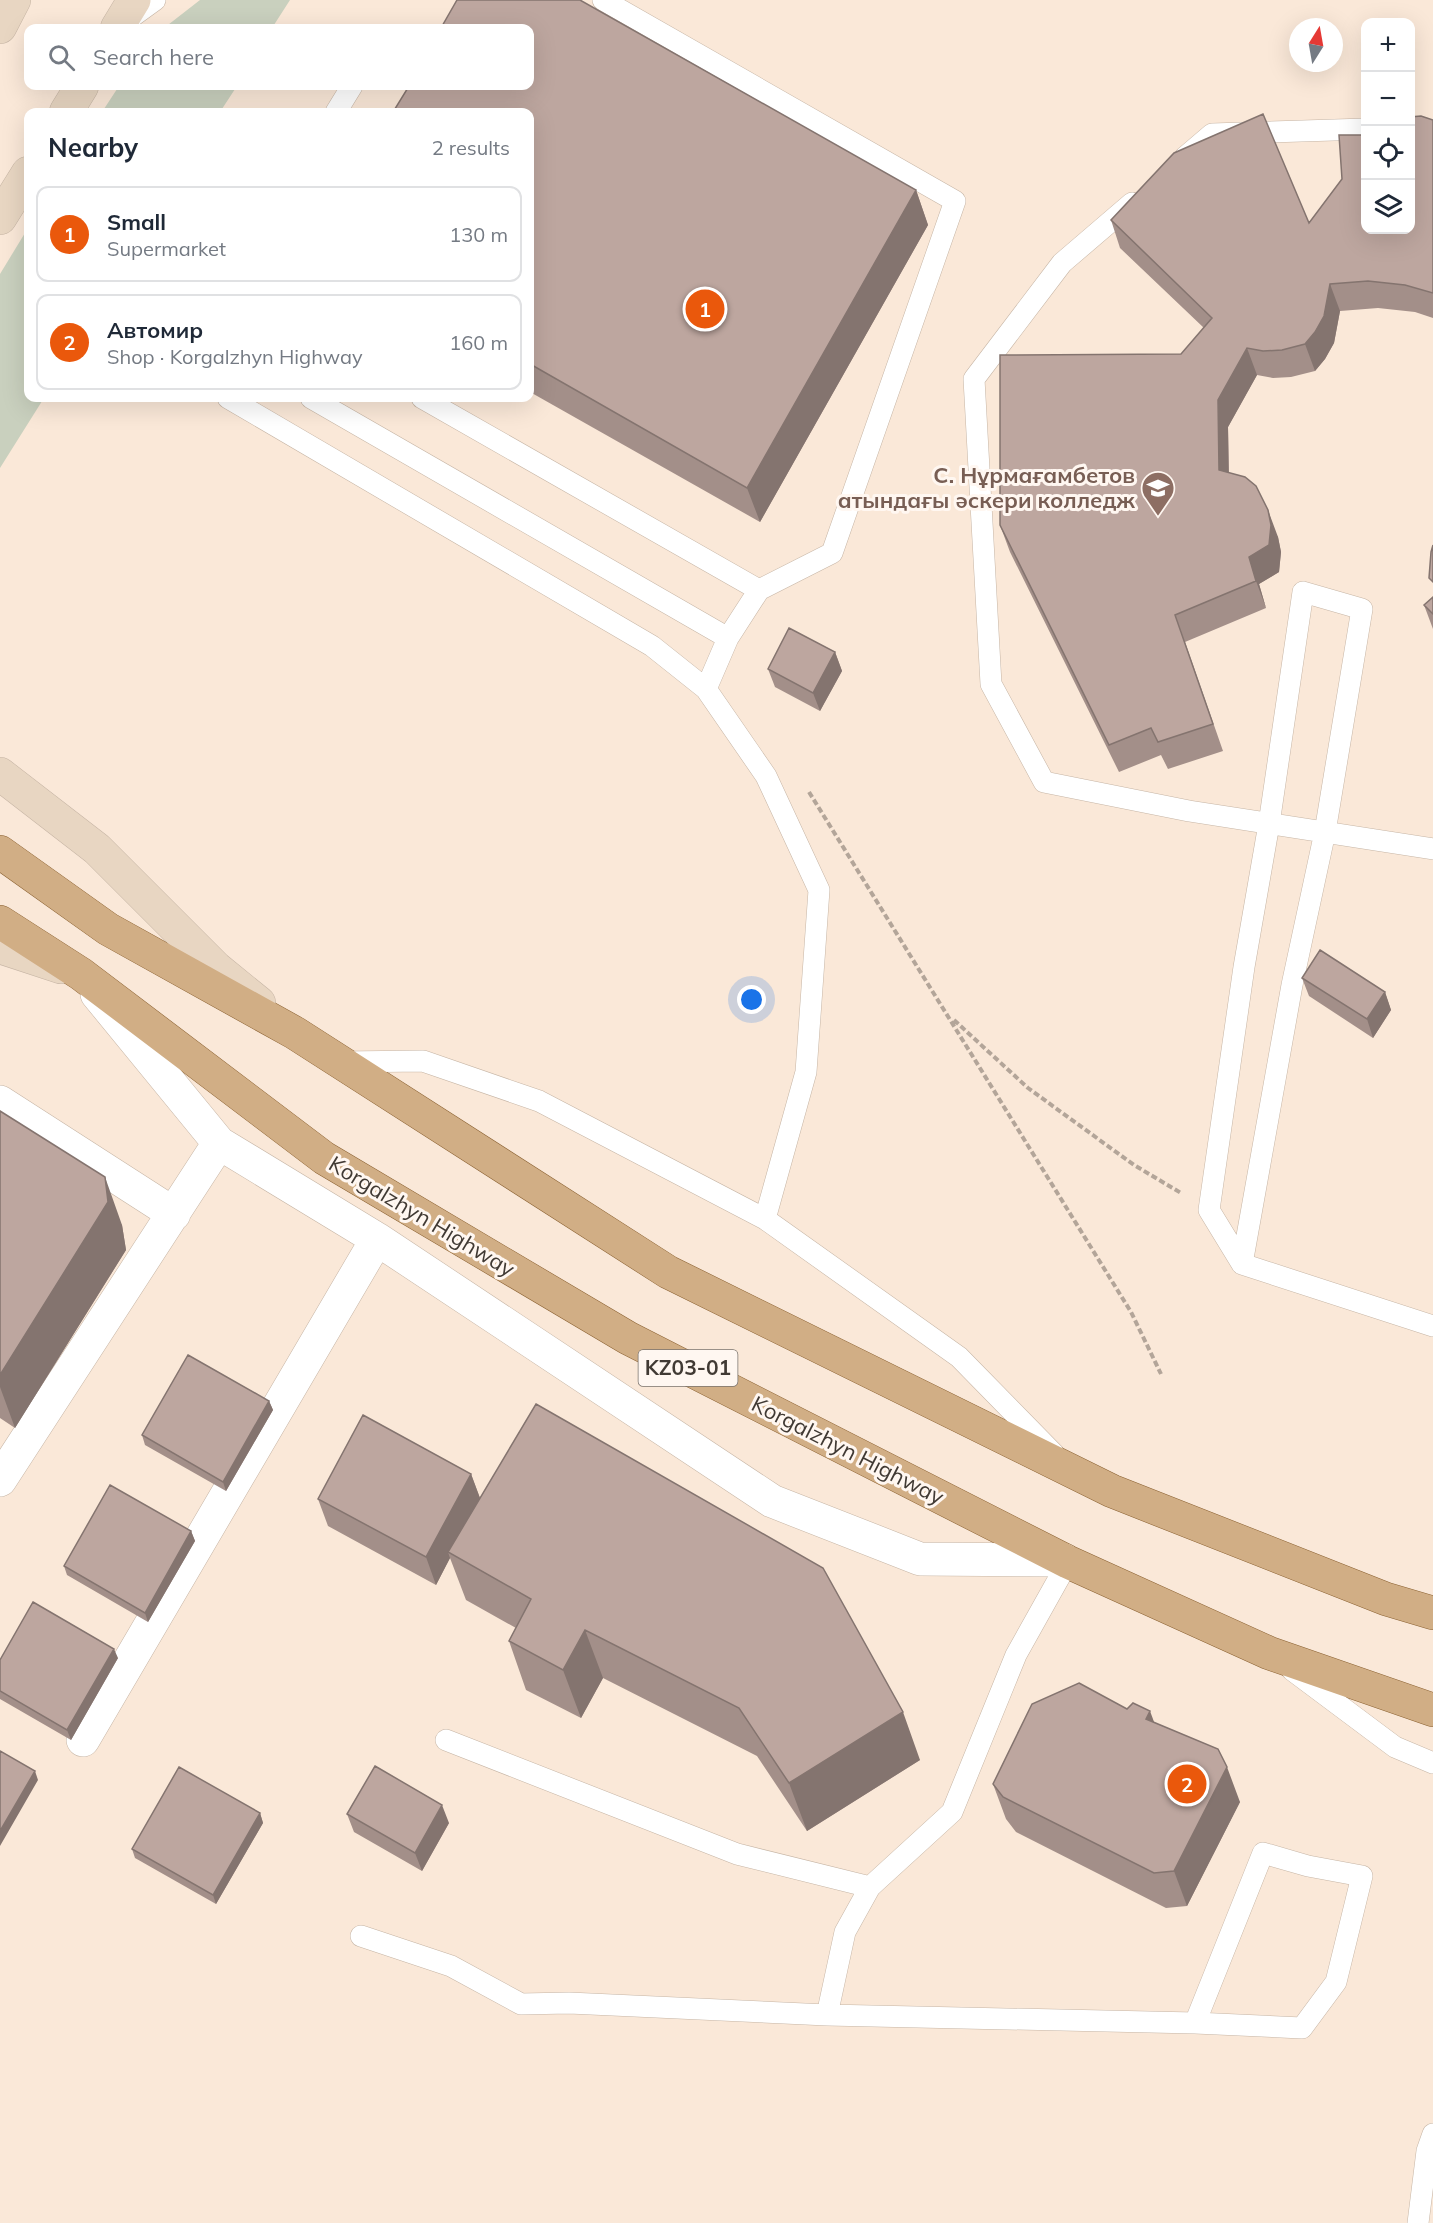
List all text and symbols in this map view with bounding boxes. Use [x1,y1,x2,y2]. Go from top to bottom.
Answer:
north arrow [1289,18,1343,72]
map controls [1361,18,1415,234]
button: + [1361,18,1415,72]
search box [24,24,534,90]
icon: search [45,41,78,74]
text: Search here [93,43,214,71]
button: − [1361,72,1415,126]
button: locate [1361,126,1415,180]
text: Nearby [48,131,138,164]
text: 2 results [432,135,510,160]
button: layers [1361,180,1415,234]
text: Small [107,208,166,236]
text: 1 [64,222,76,247]
text: 130 m [449,222,508,247]
text: Supermarket [107,236,226,261]
pin: 1 [686,286,724,332]
text: Автомир [107,316,203,344]
text: 2 [64,330,76,355]
text: 160 m [449,330,508,355]
text: Shop · Korgalzhyn Highway [107,344,363,369]
place label: С. Нұрмағамбетов атындағы әскери колледж [838,461,1135,514]
school or university icon: С. Нұрмағамбетов атындағы әскери колледж [1140,470,1176,517]
your location [737,985,766,1014]
street label: Korgalzhyn Highway [324,1149,520,1283]
road number: KZ03-01 [638,1350,738,1386]
street label: Korgalzhyn Highway [747,1389,949,1511]
pin: 2 [1168,1762,1206,1806]

